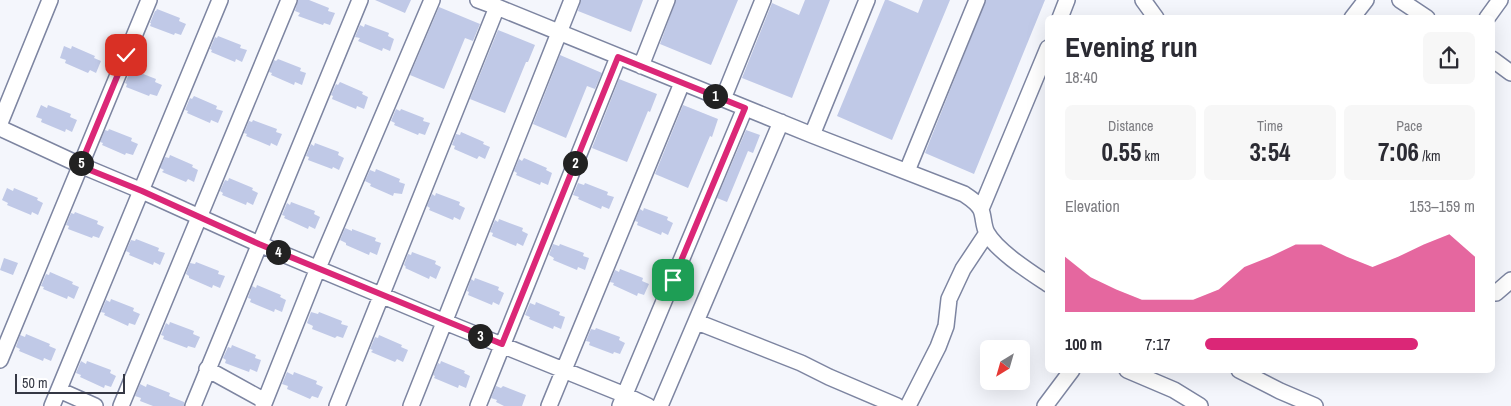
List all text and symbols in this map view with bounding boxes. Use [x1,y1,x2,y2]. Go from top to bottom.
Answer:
text: Evening run [1065,28,1198,66]
button: share [1423,32,1475,84]
pin [105,34,147,76]
icon: check [112,41,140,69]
text: 18:40 [1065,66,1098,88]
pin: 1 [702,84,728,108]
text: 1 [712,87,719,105]
text: Distance [1108,117,1153,135]
text: Time [1257,117,1283,135]
text: Pace [1396,117,1422,135]
text: 0.55 [1101,135,1141,169]
text: 3:54 [1249,135,1291,169]
text: 7:06 [1378,135,1419,169]
text: km [1141,147,1160,165]
text: /km [1419,147,1441,165]
pin: 5 [68,150,94,176]
pin: 2 [562,150,588,176]
text: 5 [78,154,85,172]
text: 2 [572,154,579,172]
text: Elevation [1065,195,1120,217]
text: 153–159 m [1409,195,1475,217]
pin: 4 [266,240,290,264]
text: 4 [275,243,282,261]
pin [652,259,694,301]
icon: arrive [659,266,687,294]
pin: 3 [468,324,492,348]
text: 3 [477,327,484,345]
text: 100 m [1065,333,1102,355]
text: 7:17 [1145,333,1171,355]
north arrow [980,340,1030,390]
map controls [980,340,1030,390]
scale bar [15,371,125,394]
text: 50 m [22,374,48,392]

